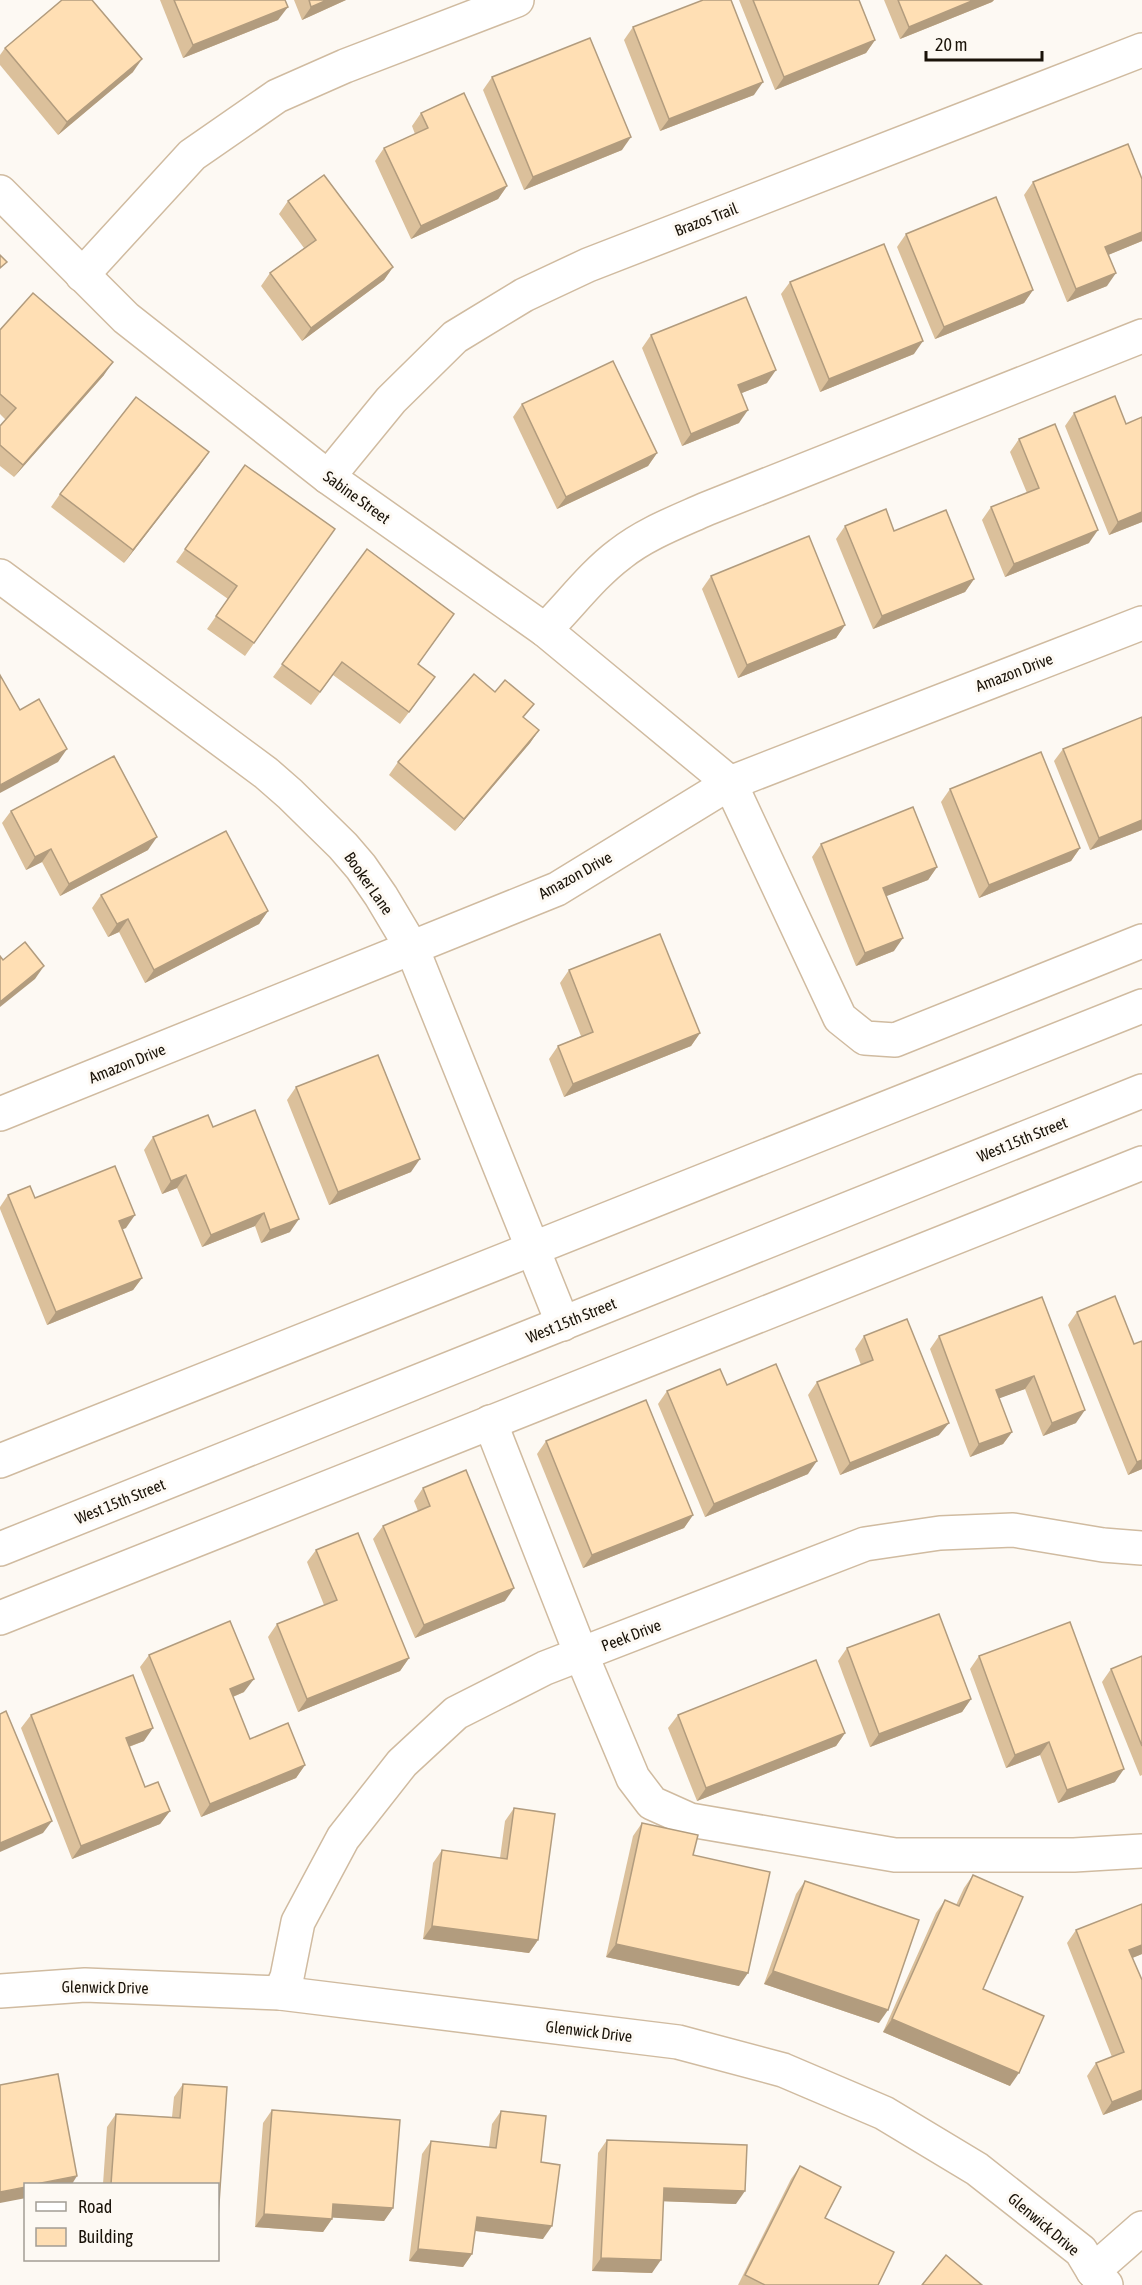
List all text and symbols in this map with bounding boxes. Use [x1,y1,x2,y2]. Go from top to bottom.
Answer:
scale bar [926,24,1042,62]
text: 20 m [935,34,967,55]
street label: Brazos Trail [672,198,741,239]
street label: Sabine Street [320,467,394,527]
street label: Amazon Drive [973,649,1055,695]
street label: Booker Lane [341,848,397,918]
street label: Amazon Drive [535,848,615,902]
street label: Amazon Drive [86,1039,168,1087]
street label: West 15th Street [974,1113,1070,1165]
street label: West 15th Street [523,1294,619,1346]
street label: West 15th Street [72,1475,168,1527]
street label: Peek Drive [599,1615,663,1655]
street label: Glenwick Drive [61,1977,149,1997]
street label: Glenwick Drive [545,2017,633,2045]
legend [24,2183,219,2261]
street label: Glenwick Drive [1005,2189,1083,2259]
text: Road [78,2196,112,2217]
text: Building [78,2226,133,2247]

